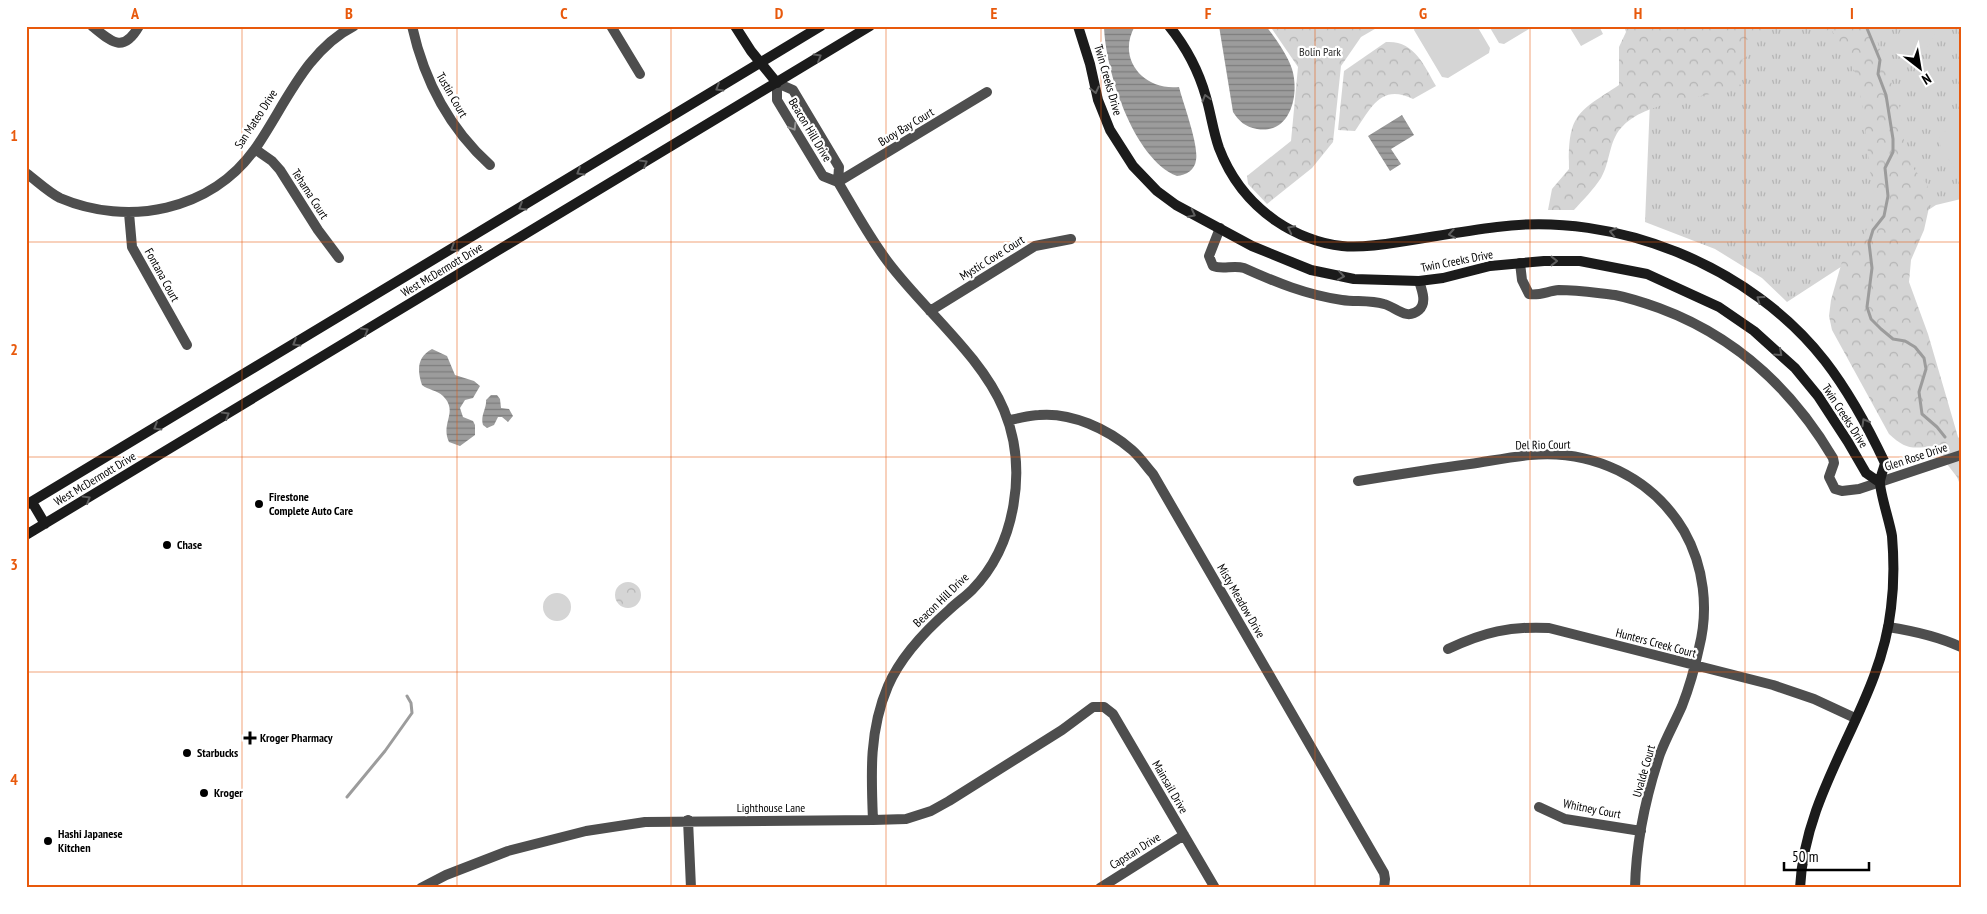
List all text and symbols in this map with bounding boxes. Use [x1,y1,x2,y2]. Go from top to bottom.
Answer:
text: A [130,3,140,23]
text: B [345,3,353,23]
text: C [560,3,568,23]
text: D [775,3,784,23]
text: E [991,3,998,23]
text: F [1205,3,1212,23]
text: G [1419,3,1427,23]
text: H [1634,3,1642,23]
text: I [1850,3,1854,23]
north arrow [1894,42,1944,92]
street label: Twin Creeks Drive [1091,43,1126,117]
park label: Bolin Park [1299,44,1341,59]
one-way arrow [813,54,822,64]
street label: Tustin Court [433,69,472,121]
text: N [1919,69,1935,89]
one-way arrow [716,81,725,91]
street label: San Mateo Drive [231,86,280,151]
one-way arrow [1089,86,1100,95]
one-way arrow [1201,94,1212,103]
street label: Beacon Hill Drive [786,95,835,164]
street label: Buoy Bay Court [875,104,937,149]
one-way arrow [787,121,797,130]
text: 1 [10,125,18,145]
one-way arrow [639,160,648,170]
one-way arrow [577,165,586,175]
street label: Tehama Court [289,166,333,222]
one-way arrow [518,201,527,211]
one-way arrow [1187,208,1196,218]
one-way arrow [1287,225,1296,235]
one-way arrow [1448,228,1457,238]
one-way arrow [1609,228,1618,238]
street label: Mystic Cove Court [957,231,1027,283]
street label: West McDermott Drive [398,239,485,300]
one-way arrow [450,241,459,251]
street label: Fontana Court [142,246,184,305]
street label: Twin Creeks Drive [1420,246,1494,275]
one-way arrow [1550,256,1558,266]
one-way arrow [1337,271,1346,281]
one-way arrow [1756,296,1766,305]
one-way arrow [359,328,368,338]
one-way arrow [292,337,301,347]
text: 2 [10,339,18,359]
one-way arrow [1774,347,1783,356]
street label: Twin Creeks Drive [1819,381,1872,451]
one-way arrow [220,412,229,422]
one-way arrow [1861,418,1871,427]
one-way arrow [153,421,162,431]
street label: Del Rio Court [1515,437,1571,452]
street label: Glen Rose Drive [1882,439,1949,474]
street label: West McDermott Drive [51,448,138,509]
place label: Firestone Complete Auto Care [269,489,353,518]
one-way arrow [81,496,90,506]
marker: Firestone Complete Auto Care [253,498,265,510]
place label: Chase [177,537,202,552]
marker: Chase [161,539,173,551]
text: 3 [10,554,18,574]
street label: Misty Meadow Drive [1214,561,1269,641]
street label: Beacon Hill Drive [910,569,972,630]
street label: Hunters Creek Court [1614,625,1699,661]
place label: Kroger Pharmacy [260,730,333,745]
marker: Kroger Pharmacy [244,732,256,744]
street label: Uvalde Court [1629,742,1658,799]
place label: Starbucks [197,745,238,760]
marker: Starbucks [181,747,193,759]
street label: Mainsail Drive [1149,757,1192,816]
text: 4 [10,769,18,789]
place label: Kroger [214,785,243,800]
marker: Kroger [198,787,210,799]
street label: Whitney Court [1562,796,1623,822]
street label: Lighthouse Lane [737,800,805,815]
place label: Hashi Japanese Kitchen [58,826,123,855]
street label: Capstan Drive [1107,829,1163,872]
marker: Hashi Japanese Kitchen [42,835,54,847]
scale bar [1784,839,1870,871]
text: 50 m [1792,847,1818,866]

